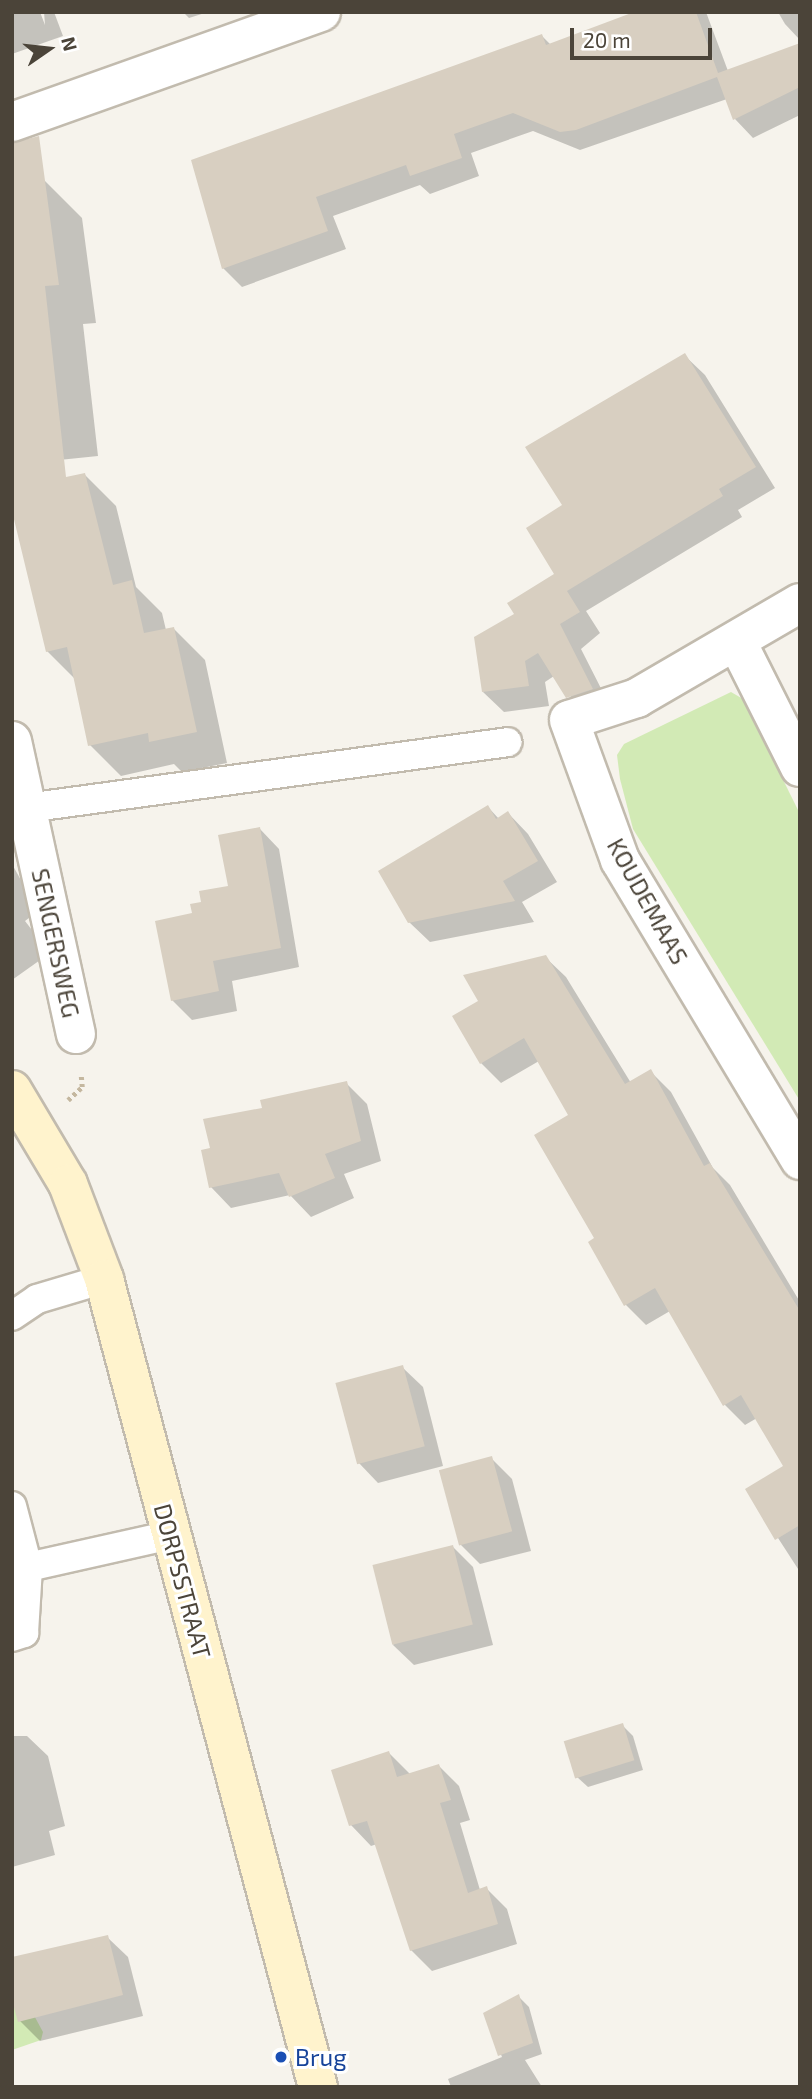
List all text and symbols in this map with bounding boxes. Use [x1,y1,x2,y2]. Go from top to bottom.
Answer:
north arrow [14,14,84,84]
scale bar [574,14,716,58]
text: 20 m [583,27,631,52]
text: N [57,34,83,53]
street label: KOUDEMAAS [602,833,694,969]
street label: SENGERSWEG [26,866,86,1020]
street label: DORPSSTRAAT [149,1500,217,1662]
place label: Brug [295,2043,347,2071]
marker: Brug [273,2049,289,2065]

